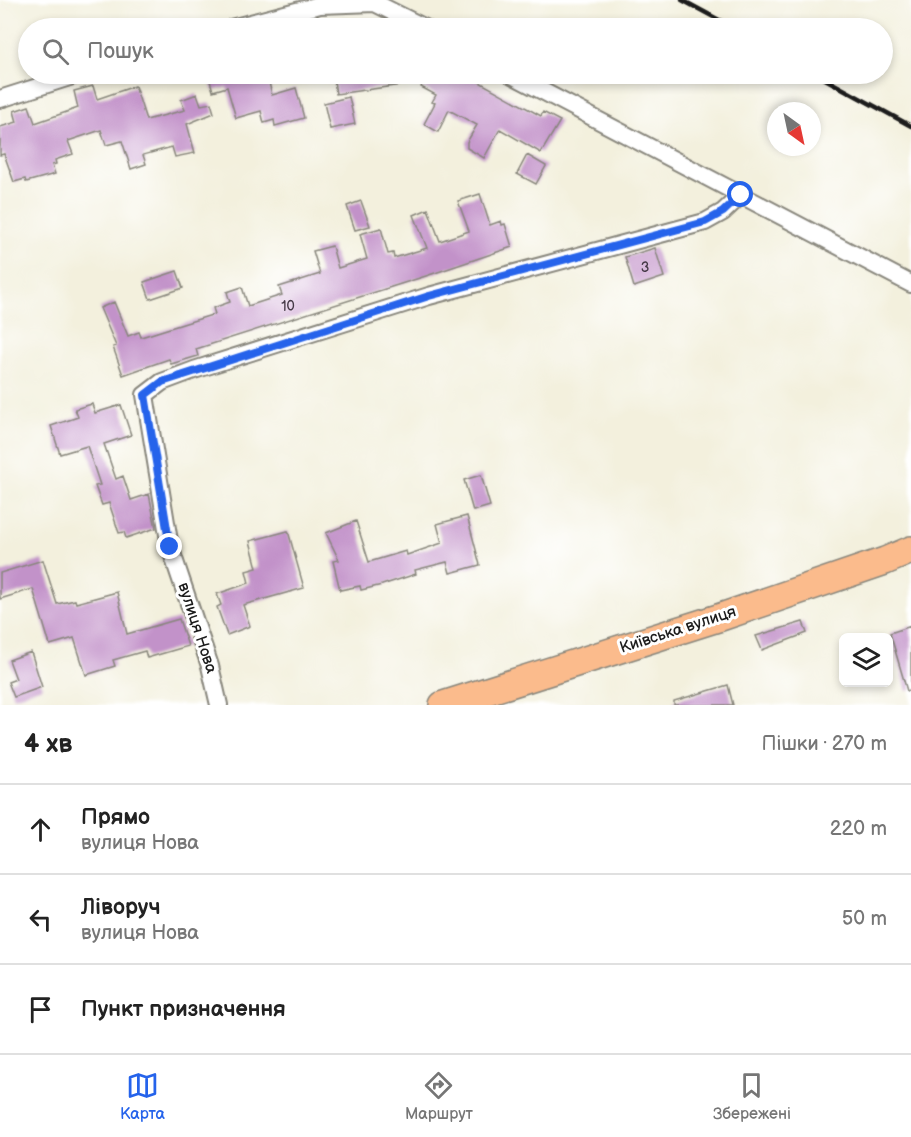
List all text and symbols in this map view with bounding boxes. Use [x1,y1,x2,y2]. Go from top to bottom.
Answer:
search box [18,18,893,84]
icon: search [39,35,72,68]
text: Пошук [87,38,154,65]
north arrow [767,102,821,156]
route start [727,181,753,207]
house number: 3 [641,259,649,276]
house number: 10 [281,298,295,315]
route end [156,533,182,559]
street label: вулиця Нова [173,580,221,676]
street label: Київська вулиця [617,602,739,658]
map controls [839,633,893,687]
button: layers [839,633,893,687]
text: 4 хв [24,729,72,760]
text: Пішки · 270 m [762,732,887,756]
text: Прямо [81,804,150,831]
icon: ahead [24,813,57,846]
text: 220 m [830,817,887,841]
text: вулиця Нова [81,831,199,855]
text: Ліворуч [81,894,161,921]
icon: left [24,903,57,936]
text: 50 m [842,907,887,931]
text: вулиця Нова [81,921,199,945]
icon: arrive [24,993,57,1026]
text: Пункт призначення [81,996,286,1023]
tab: Карта [120,1069,165,1124]
tab: Маршрут [405,1069,473,1124]
tab: Збережені [713,1069,791,1124]

